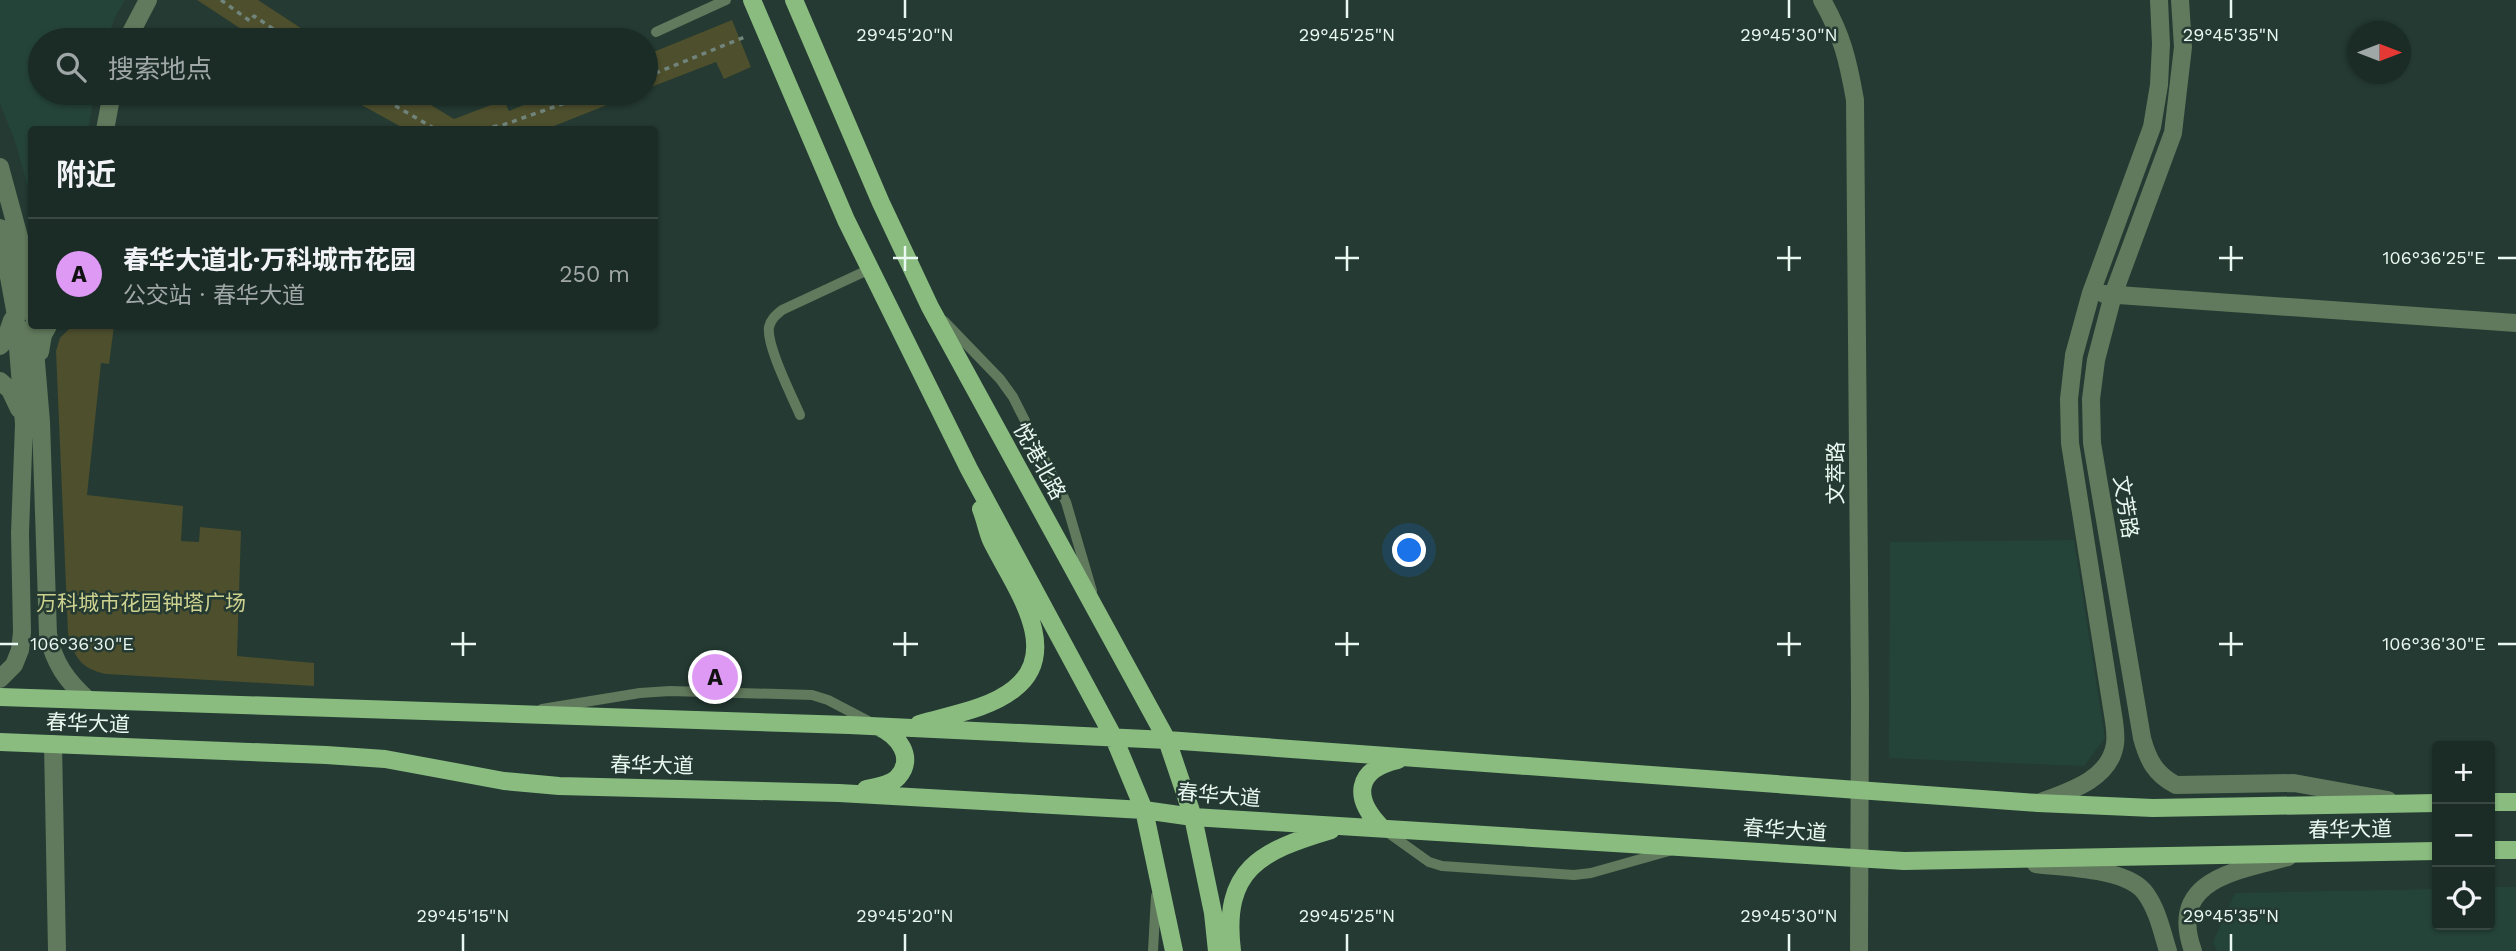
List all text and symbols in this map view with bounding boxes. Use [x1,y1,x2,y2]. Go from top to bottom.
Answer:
north arrow [2348,21,2411,84]
text: 29°45'20"N [856,24,954,45]
text: 29°45'25"N [1299,24,1395,45]
text: 29°45'30"N [1740,24,1838,45]
text: 29°45'35"N [2183,24,2279,45]
search box [28,28,658,105]
icon: search [52,48,90,86]
text: 搜索地点 [108,54,212,84]
text: 附近 [56,157,116,192]
text: 春华大道北·万科城市花园 [123,245,416,275]
text: 106°36'25"E [2383,247,2485,268]
text: A [71,261,87,288]
text: 250 m [559,261,630,288]
text: 公交站 · 春华大道 [123,282,305,309]
street label: 悦港北路 [1009,418,1071,504]
street label: 文萃路 [1823,442,1848,505]
street label: 文芳路 [2109,474,2143,540]
your location [1392,533,1426,567]
park label: 万科城市花园钟塔广场 [36,590,246,615]
text: 106°36'30"E [30,633,134,654]
text: 106°36'30"E [2382,633,2486,654]
pin: A [692,651,738,703]
street label: 春华大道 [46,709,130,737]
map controls [2432,741,2495,930]
button: + [2432,741,2495,804]
street label: 春华大道 [610,752,694,778]
street label: 春华大道 [1176,779,1262,811]
button: − [2432,804,2495,867]
street label: 春华大道 [1742,815,1828,845]
street label: 春华大道 [2308,816,2392,842]
button: locate [2432,867,2495,930]
text: 29°45'15"N [416,905,510,926]
text: 29°45'20"N [856,905,954,926]
text: 29°45'25"N [1299,905,1395,926]
text: 29°45'30"N [1740,905,1838,926]
text: 29°45'35"N [2183,905,2279,926]

